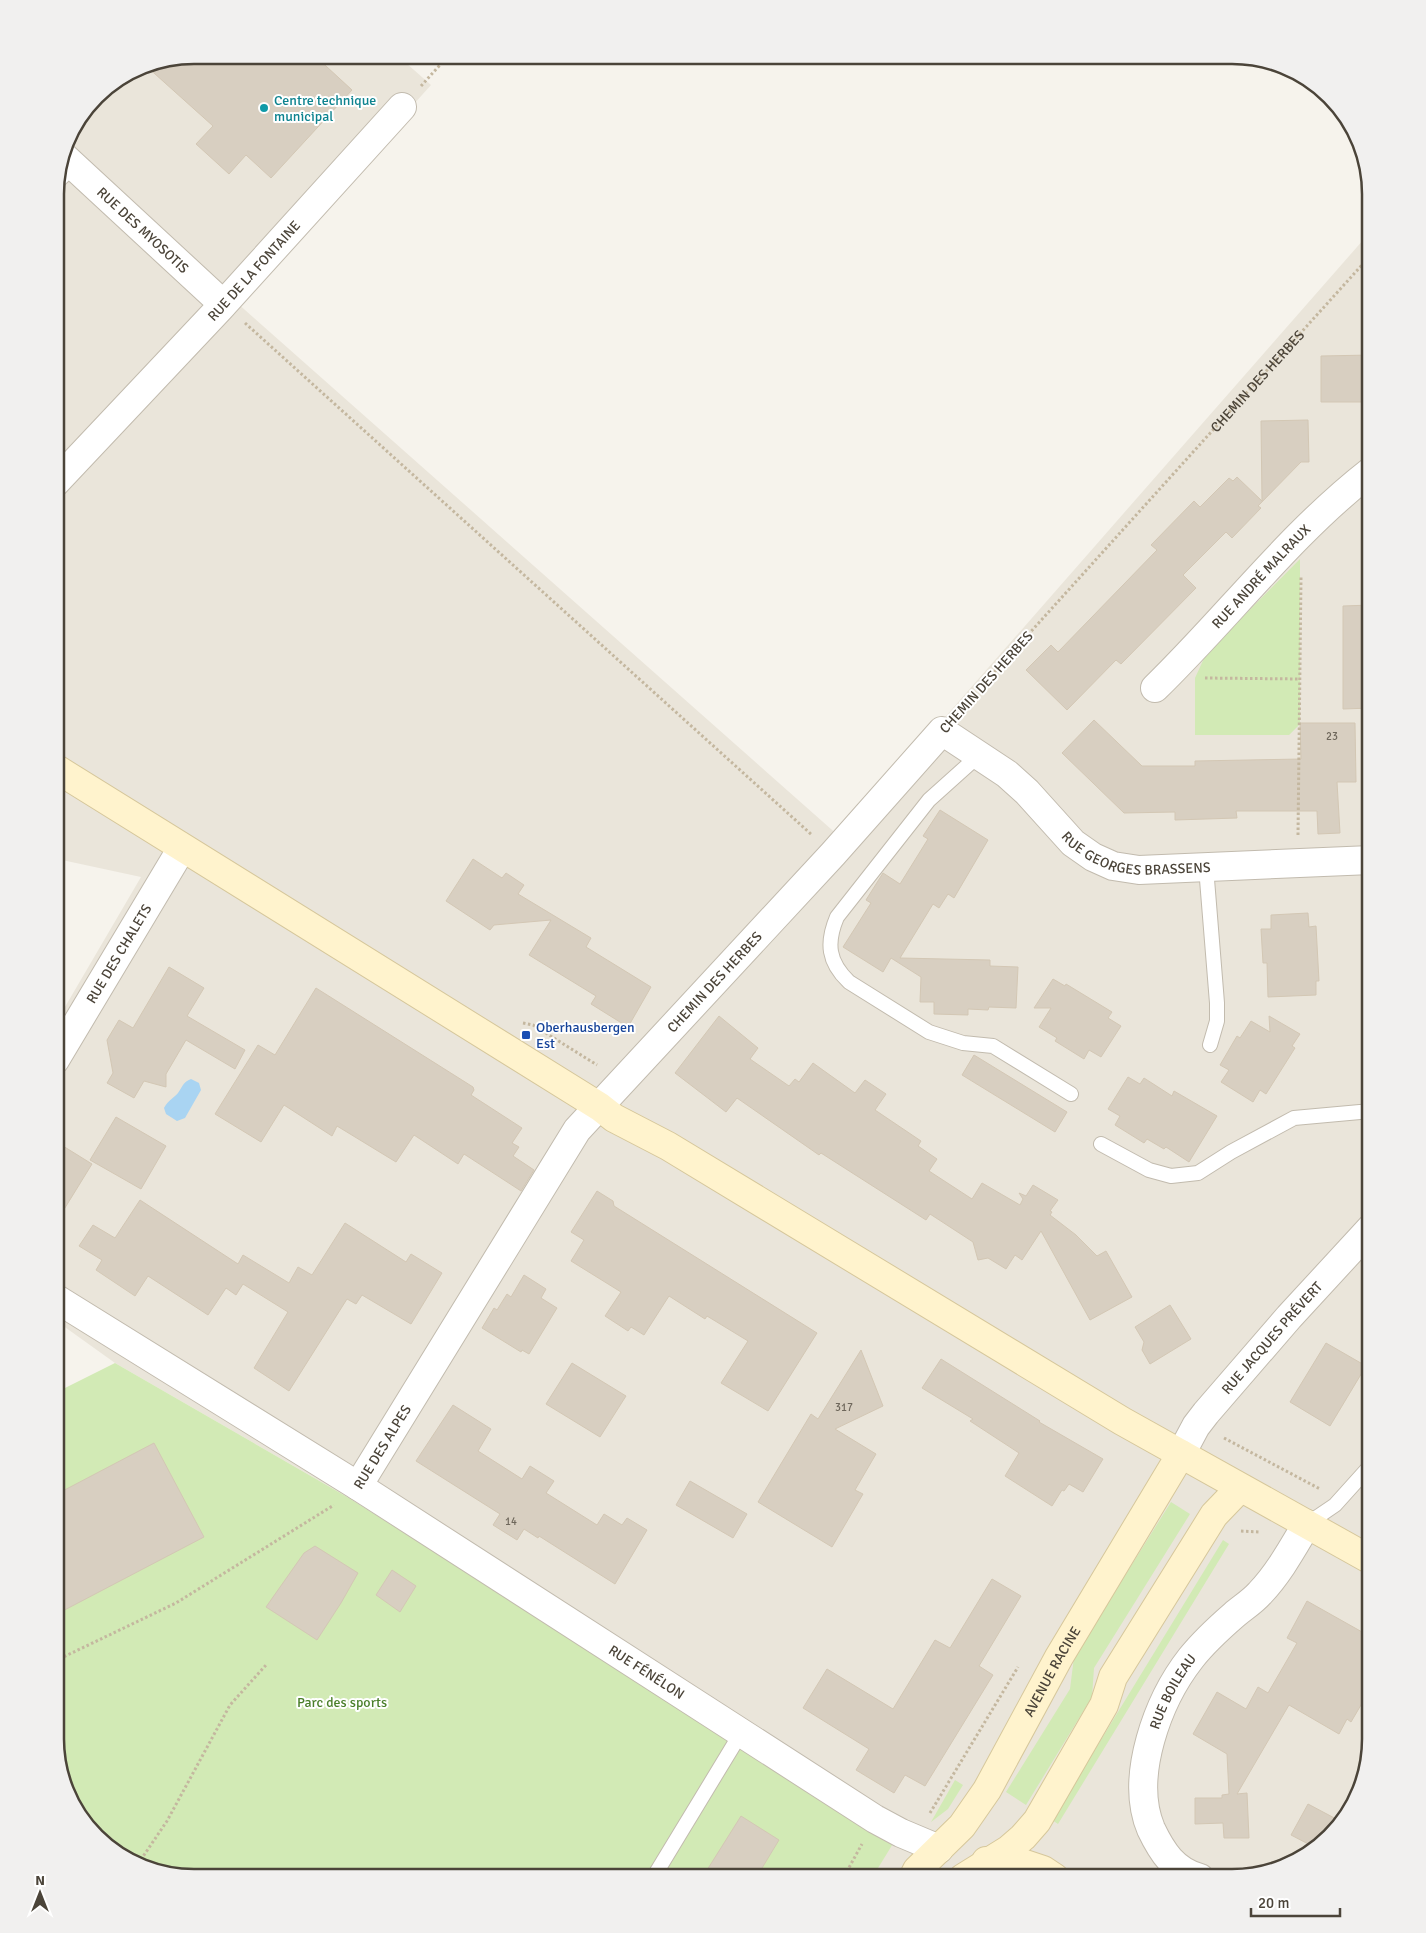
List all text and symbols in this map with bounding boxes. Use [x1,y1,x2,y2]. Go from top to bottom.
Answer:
place label: Centre technique municipal [274,92,376,125]
marker: Centre technique municipal [258,102,270,114]
street label: RUE DES MYOSOTIS [93,184,192,277]
street label: RUE DE LA FONTAINE [204,217,304,325]
street label: CHEMIN DES HERBES [1207,327,1308,436]
street label: RUE ANDRÉ MALRAUX [1209,521,1314,632]
street label: CHEMIN DES HERBES [936,628,1037,737]
house number: 23 [1326,730,1338,743]
street label: RUE GEORGES BRASSENS [1058,828,1211,879]
street label: RUE DES CHALETS [83,901,156,1007]
street label: CHEMIN DES HERBES [664,928,766,1036]
place label: Oberhausbergen Est [536,1019,635,1052]
marker: Oberhausbergen Est [520,1029,532,1041]
street label: RUE JACQUES PRÉVERT [1218,1278,1326,1398]
house number: 317 [835,1401,853,1414]
street label: RUE DES ALPES [350,1402,415,1492]
house number: 14 [505,1515,517,1528]
street label: AVENUE RACINE [1020,1623,1084,1720]
street label: RUE FÉNÉLON [605,1642,688,1703]
street label: RUE BOILEAU [1146,1651,1200,1731]
park label: Parc des sports [297,1694,387,1711]
north arrow [15,1868,65,1918]
text: N [35,1872,45,1889]
scale bar [1251,1886,1340,1918]
text: 20 m [1258,1894,1289,1912]

